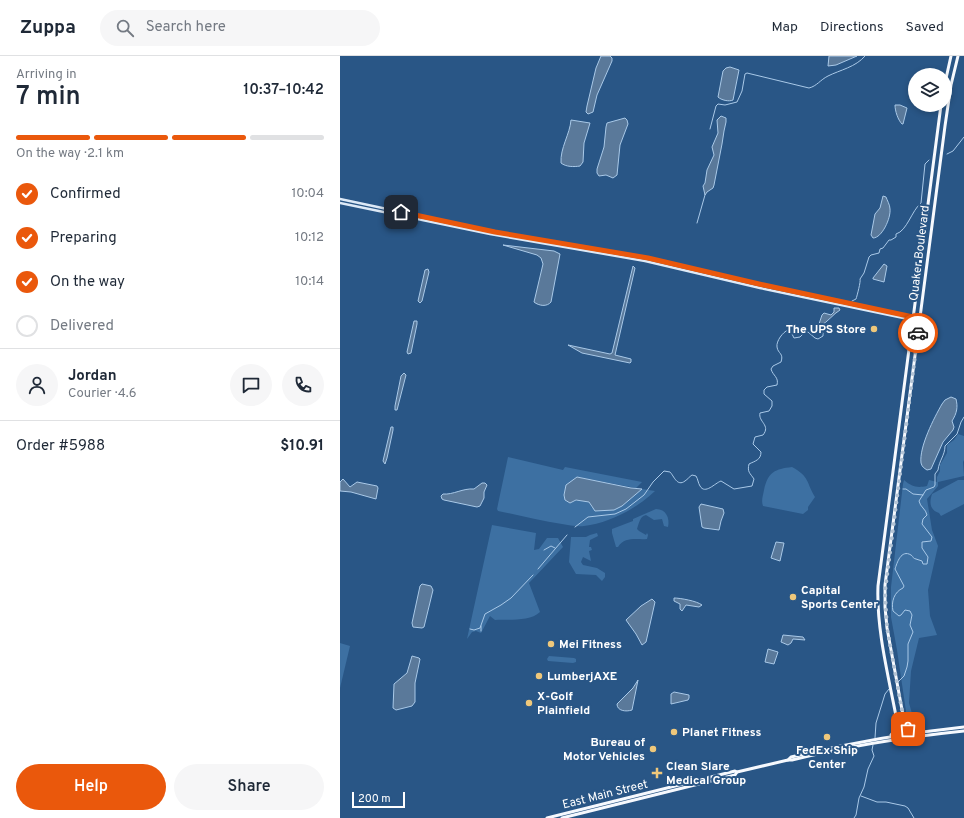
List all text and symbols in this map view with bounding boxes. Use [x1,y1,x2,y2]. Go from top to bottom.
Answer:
search box [100,10,380,46]
text: Zuppa [20,16,76,40]
icon: search [114,17,136,39]
text: Search here [146,18,226,37]
text: Map [772,19,798,36]
text: Directions [820,19,884,36]
text: Saved [906,19,944,36]
text: Arriving in [16,67,77,83]
map controls [908,68,952,112]
button: layers [908,68,952,112]
text: 7 min [16,81,81,114]
text: 10:37–10:42 [243,81,324,100]
text: On the way · 2.1 km [16,146,124,162]
icon: check [16,183,38,205]
text: Confirmed [50,185,121,204]
text: 10:04 [291,186,324,202]
pin [384,195,418,229]
icon: home [390,201,412,223]
street label: Quaker Boulevard [906,204,934,302]
icon: check [16,227,38,249]
text: Preparing [50,229,117,248]
text: 10:12 [295,230,324,246]
icon: check [16,271,38,293]
text: On the way [50,273,125,292]
text: 10:14 [295,274,324,290]
courier [898,313,938,353]
text: Delivered [50,317,114,336]
place label: The UPS Store [786,322,866,338]
icon: car [907,322,929,344]
marker: The UPS Store [869,324,879,334]
button: person [16,364,58,406]
button: chat [230,364,272,406]
button: phone [282,364,324,406]
text: Jordan [68,367,117,386]
text: Courier · 4.6 [68,386,136,402]
text: Order #5988 [16,437,105,456]
text: $10.91 [280,437,324,456]
place label: Capital Sports Center [801,583,878,613]
marker: Capital Sports Center [788,592,798,602]
place label: Mei Fitness [559,637,622,653]
marker: Mei Fitness [546,639,556,649]
place label: LumberjAXE [547,669,617,685]
marker: LumberjAXE [534,671,544,681]
place label: X-Golf Plainfield [537,689,590,719]
marker: X-Golf Plainfield [524,698,534,708]
pin [891,712,925,746]
icon: bag [897,718,919,740]
place label: Planet Fitness [682,725,762,741]
marker: Planet Fitness [669,727,679,737]
marker: FedEx Ship Center [822,732,832,742]
place label: Bureau of Motor Vehicles [563,735,646,765]
place label: FedEx Ship Center [796,743,858,773]
marker: Bureau of Motor Vehicles [648,744,658,754]
place label: Clean Slare Medical Group [666,759,746,789]
button: Help [16,764,166,810]
button: Share [174,764,324,810]
marker: Clean Slare Medical Group [651,767,663,779]
street label: East Main Street [561,777,650,813]
scale bar [352,790,405,809]
text: 200 m [358,792,391,806]

